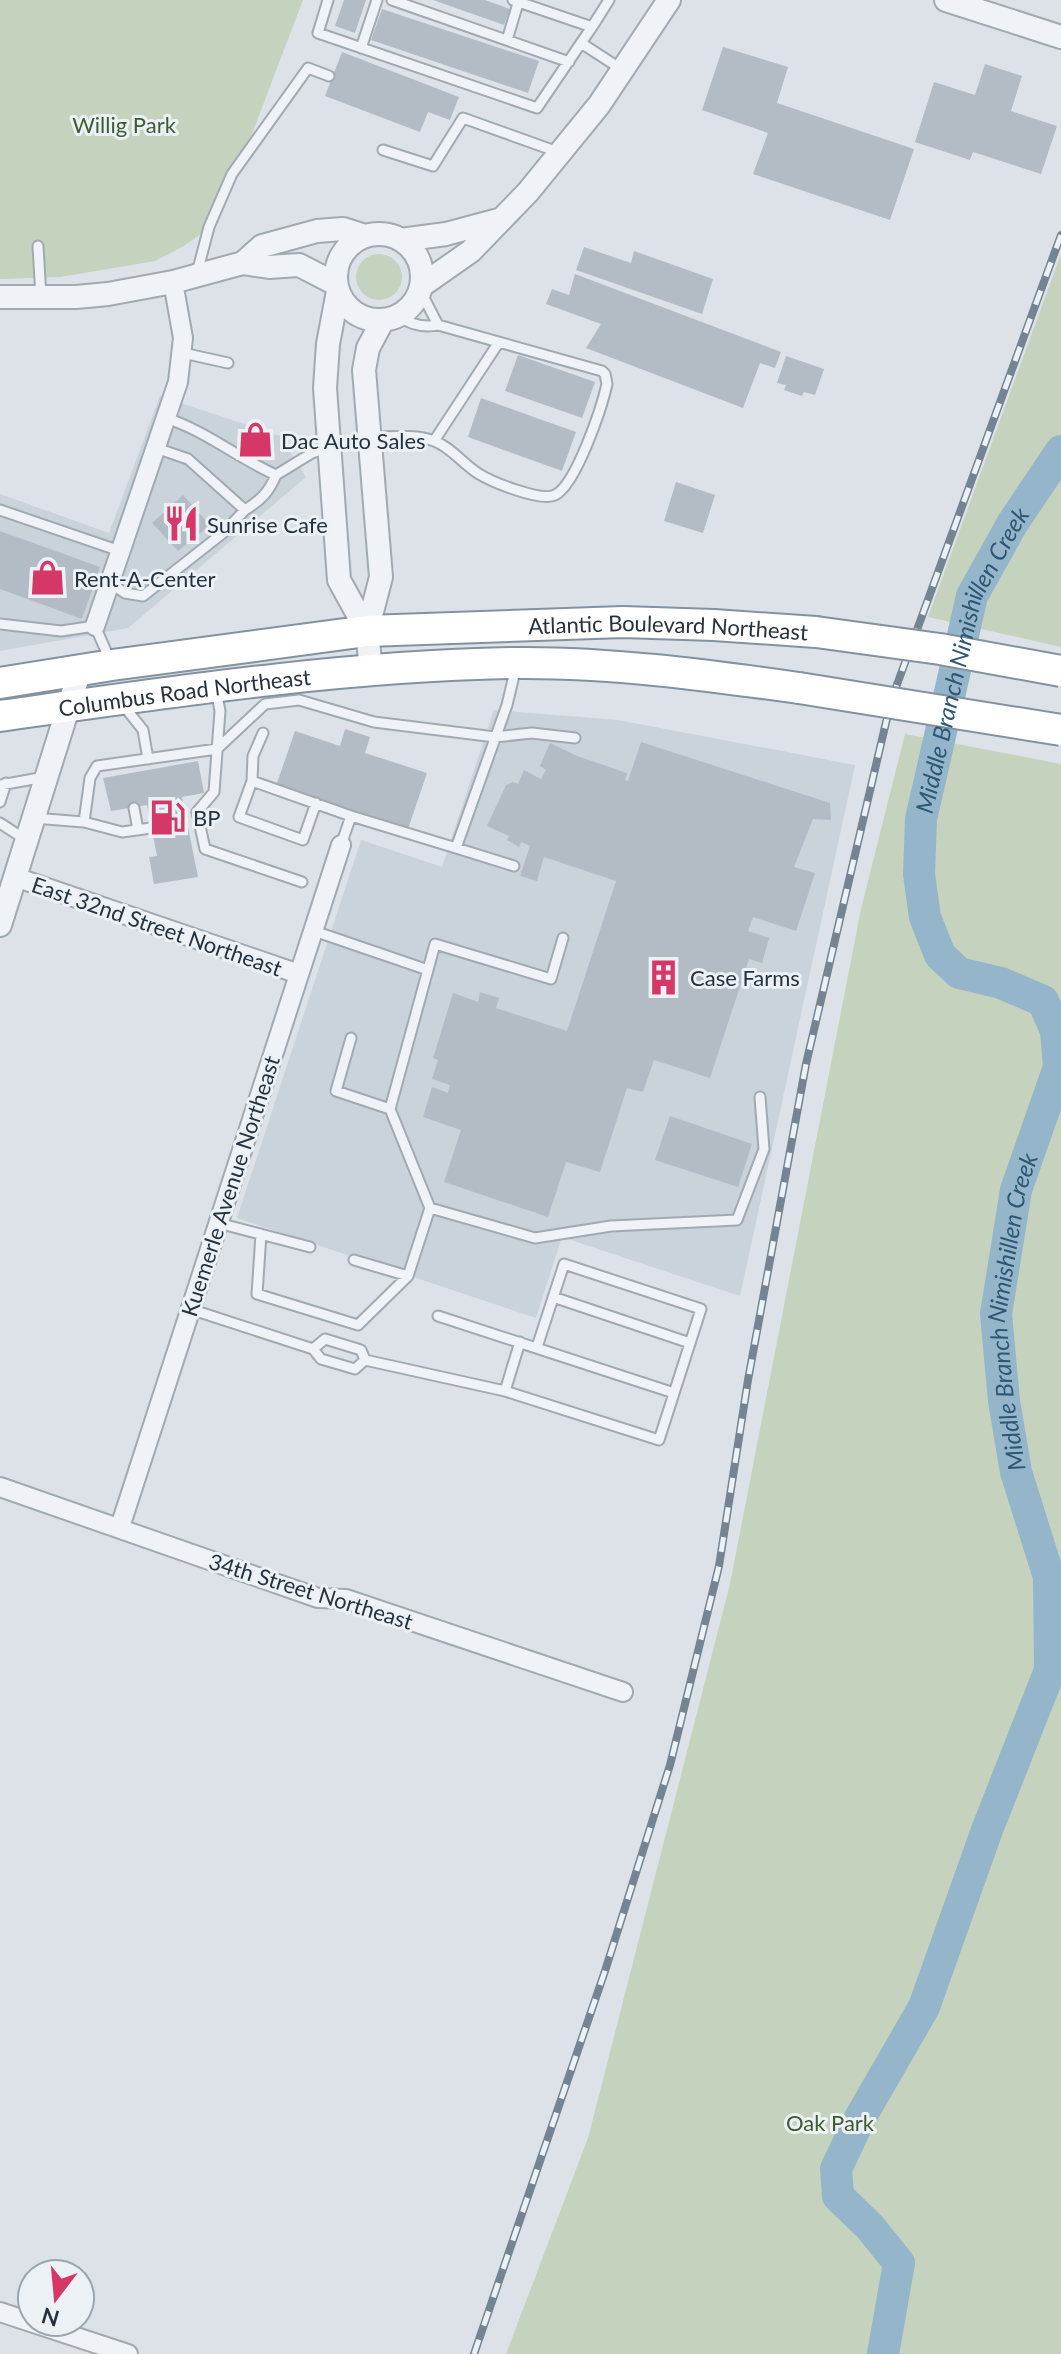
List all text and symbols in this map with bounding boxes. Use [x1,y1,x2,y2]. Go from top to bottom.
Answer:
park label: Willig Park [72,111,177,138]
shop icon: Dac Auto Sales [236,421,274,459]
place label: Dac Auto Sales [281,427,426,454]
water label: Middle Branch Nimishillen Creek [908,501,1034,816]
restaurant icon: Sunrise Cafe [162,505,200,543]
place label: Sunrise Cafe [207,511,328,538]
shop icon: Rent-A-Center [29,559,67,597]
place label: Rent-A-Center [74,565,216,592]
street label: Atlantic Boulevard Northeast [528,608,809,645]
street label: Columbus Road Northeast [57,662,312,721]
fuel station icon: BP [148,798,186,836]
place label: BP [193,804,220,831]
street label: East 32nd Street Northeast [28,870,286,982]
building icon: Case Farms [645,958,683,996]
place label: Case Farms [690,964,800,991]
street label: Kuemerle Avenue Northeast [175,1052,285,1320]
water label: Middle Branch Nimishillen Creek [980,1148,1043,1473]
street label: 34th Street Northeast [206,1547,416,1635]
park label: Oak Park [786,2109,875,2136]
north arrow [16,2258,96,2338]
text: N [38,2302,62,2333]

